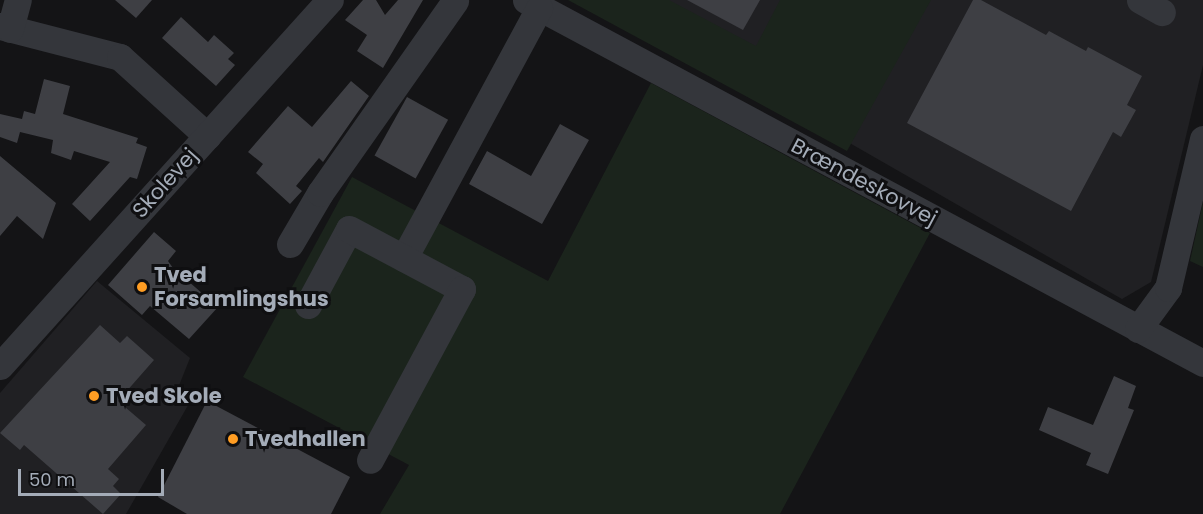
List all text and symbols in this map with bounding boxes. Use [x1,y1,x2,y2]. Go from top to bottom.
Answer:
street label: Brændeskovvej [787,133,941,231]
street label: Skolevej [127,143,203,223]
place label: Tved Forsamlingshus [154,262,329,312]
marker: Tved Forsamlingshus [135,280,149,294]
place label: Tved Skole [106,383,222,409]
marker: Tved Skole [87,389,101,403]
place label: Tvedhallen [245,426,366,452]
marker: Tvedhallen [226,432,240,446]
scale bar [21,457,166,495]
text: 50 m [29,467,75,492]

